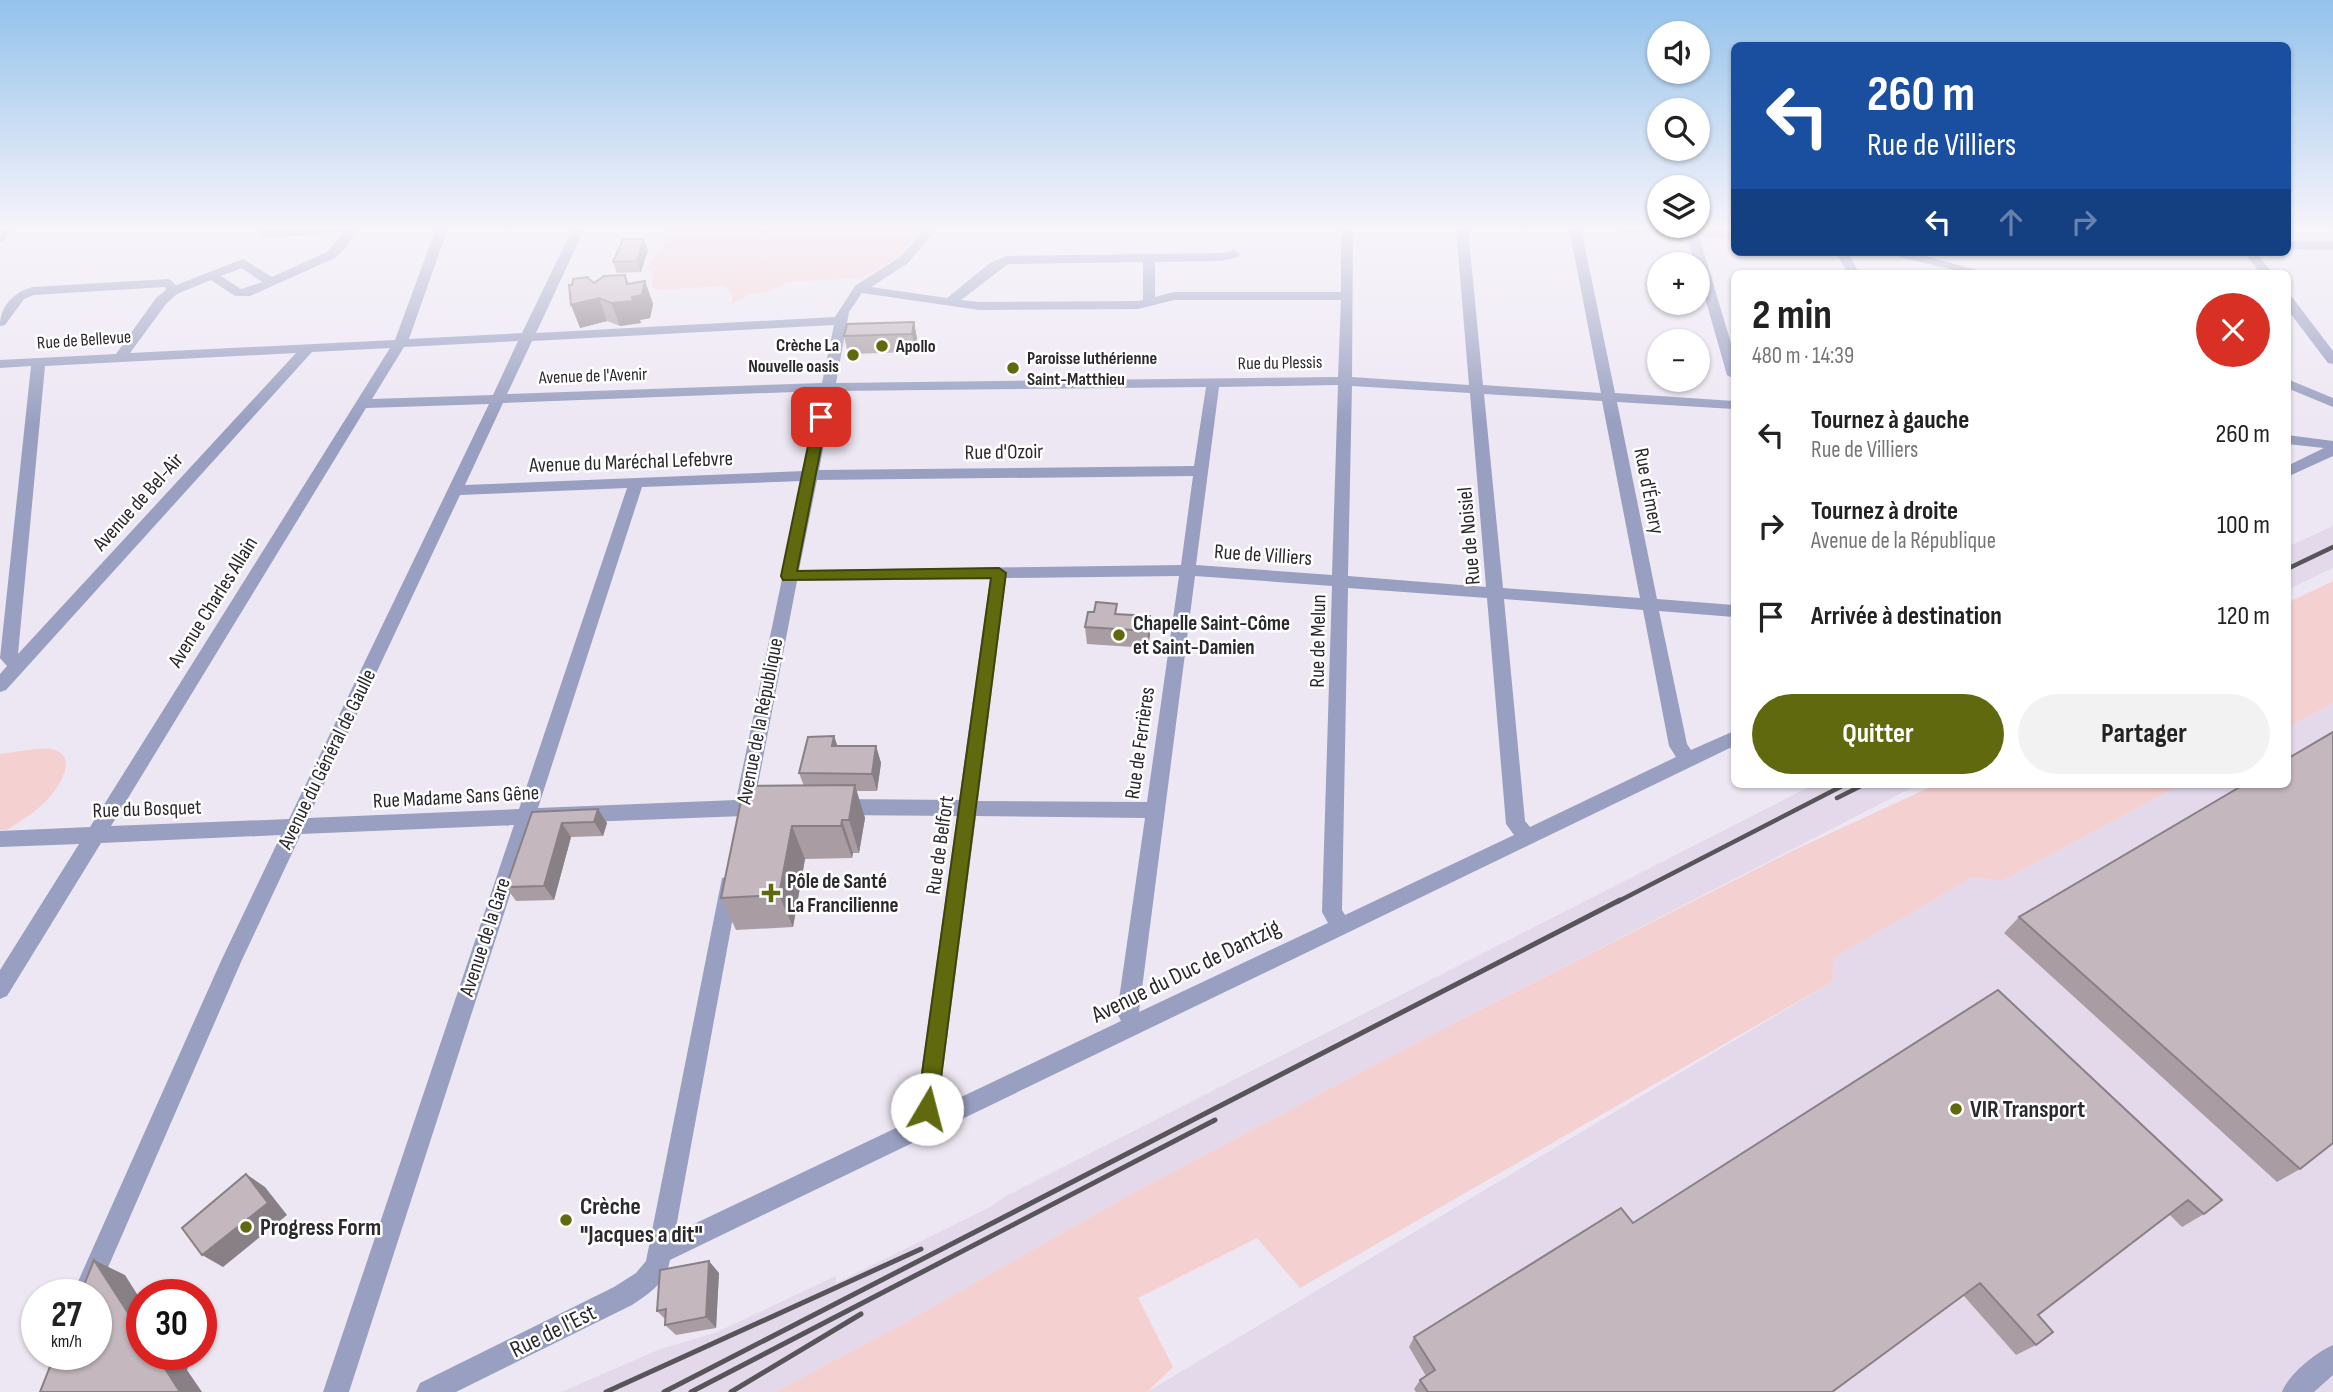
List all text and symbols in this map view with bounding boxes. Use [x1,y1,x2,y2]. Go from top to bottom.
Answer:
map controls [1647,21,1710,392]
button: sound [1647,21,1710,84]
text: 260 m [1867,66,1975,125]
icon: left [1752,70,1843,161]
button: search [1647,98,1710,161]
text: Rue de Villiers [1867,126,2016,165]
button: layers [1647,175,1710,238]
icon: left [1919,203,1957,241]
icon: ahead [1992,203,2030,241]
icon: right [2065,203,2103,241]
button: + [1647,252,1710,315]
text: 2 min [1752,290,1832,341]
button: close [2196,293,2270,367]
street label: Rue de Bellevue [36,326,132,354]
button: − [1647,329,1710,392]
place label: Crèche La Nouvelle oasis [748,335,839,377]
place label: Apollo [895,336,936,357]
marker: Apollo [874,338,890,354]
text: 480 m · 14:39 [1752,342,1854,370]
marker: Crèche La Nouvelle oasis [845,347,861,363]
place label: Paroisse luthérienne Saint-Matthieu [1027,348,1157,390]
street label: Rue du Plessis [1238,352,1322,374]
marker: Paroisse luthérienne Saint-Matthieu [1005,360,1021,376]
street label: Avenue de l'Avenir [537,364,648,388]
pin [791,387,851,447]
icon: arrive [802,398,840,436]
text: Tournez à gauche [1811,405,1969,436]
icon: left [1752,416,1790,454]
text: 260 m [2215,419,2270,450]
text: Rue de Villiers [1811,436,1918,464]
street label: Rue d'Ozoir [965,439,1043,465]
street label: Avenue du Maréchal Lefebvre [528,446,733,478]
street label: Rue d'Émery [1628,446,1670,536]
street label: Avenue de Bel-Air [87,448,188,557]
street label: Rue de Noisiel [1452,486,1486,586]
text: Tournez à droite [1811,496,1958,527]
icon: right [1752,507,1790,545]
text: 100 m [2217,510,2270,541]
text: Avenue de la République [1811,527,1996,555]
street label: Avenue Charles Allain [162,532,263,673]
street label: Rue de Villiers [1213,539,1313,571]
street label: Rue de Melun [1305,594,1331,688]
icon: arrive [1752,598,1790,636]
text: Arrivée à destination [1811,601,2002,632]
text: 120 m [2217,601,2270,632]
place label: Chapelle Saint-Côme et Saint-Damien [1133,611,1290,660]
marker: Chapelle Saint-Côme et Saint-Damien [1111,627,1127,643]
street label: Avenue de la République [731,636,788,807]
street label: Avenue du Général de Gaulle [272,665,381,854]
street label: Rue de Ferrières [1120,685,1160,801]
button: Quitter [1752,694,2004,774]
button: Partager [2018,694,2270,774]
street label: Rue Madame Sans Gêne [372,780,540,814]
street label: Rue de Belfort [921,794,959,896]
street label: Rue du Bosquet [92,795,202,823]
place label: Pôle de Santé La Francilienne [787,869,899,918]
street label: Avenue de la Gare [454,875,516,1000]
marker: Pôle de Santé La Francilienne [761,883,781,903]
street label: Avenue du Duc de Dantzig [1086,913,1285,1030]
position arrow [890,1072,964,1146]
place label: VIR Transport [1970,1095,2085,1124]
marker: VIR Transport [1948,1101,1964,1117]
place label: Crèche "Jacques a dit" [580,1192,703,1249]
marker: Crèche "Jacques a dit" [558,1212,574,1228]
place label: Progress Form [260,1213,381,1242]
marker: Progress Form [238,1219,254,1235]
speed limit sign: 30 [126,1279,217,1370]
text: 27 [51,1294,82,1337]
street label: Rue de l'Est [505,1298,601,1364]
text: km/h [51,1331,82,1352]

